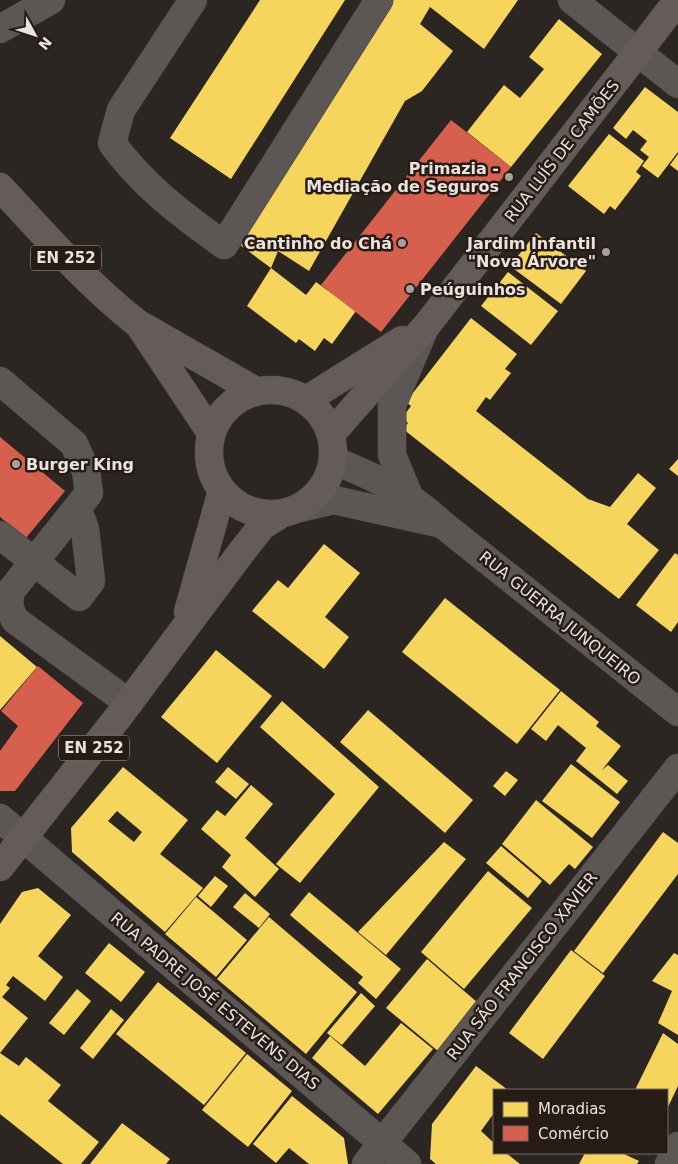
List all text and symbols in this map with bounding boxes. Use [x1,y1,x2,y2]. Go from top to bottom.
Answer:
north arrow [10,10,60,60]
text: N [35,34,55,53]
street label: RUA LUÍS DE CAMÕES [501,76,623,226]
place label: Primazia - Mediação de Seguros [306,159,499,196]
marker: Primazia - Mediação de Seguros [503,171,515,183]
place label: Cantinho do Chá [244,234,392,253]
place label: Jardim Infantil "Nova Árvore" [466,234,596,271]
marker: Cantinho do Chá [396,237,408,249]
road number: EN 252 [31,246,101,270]
marker: Jardim Infantil "Nova Árvore" [600,246,612,258]
place label: Peúguinhos [420,280,526,299]
marker: Peúguinhos [404,283,416,295]
place label: Burger King [26,455,134,474]
marker: Burger King [10,458,22,470]
street label: RUA GUERRA JUNQUEIRO [476,547,644,689]
road number: EN 252 [59,736,129,760]
street label: RUA SÃO FRANCISCO XAVIER [443,868,601,1064]
street label: RUA PADRE JOSÉ ESTEVENS DIAS [107,908,323,1094]
legend [493,1089,668,1154]
text: Moradias [538,1100,606,1118]
text: Comércio [538,1125,609,1143]

